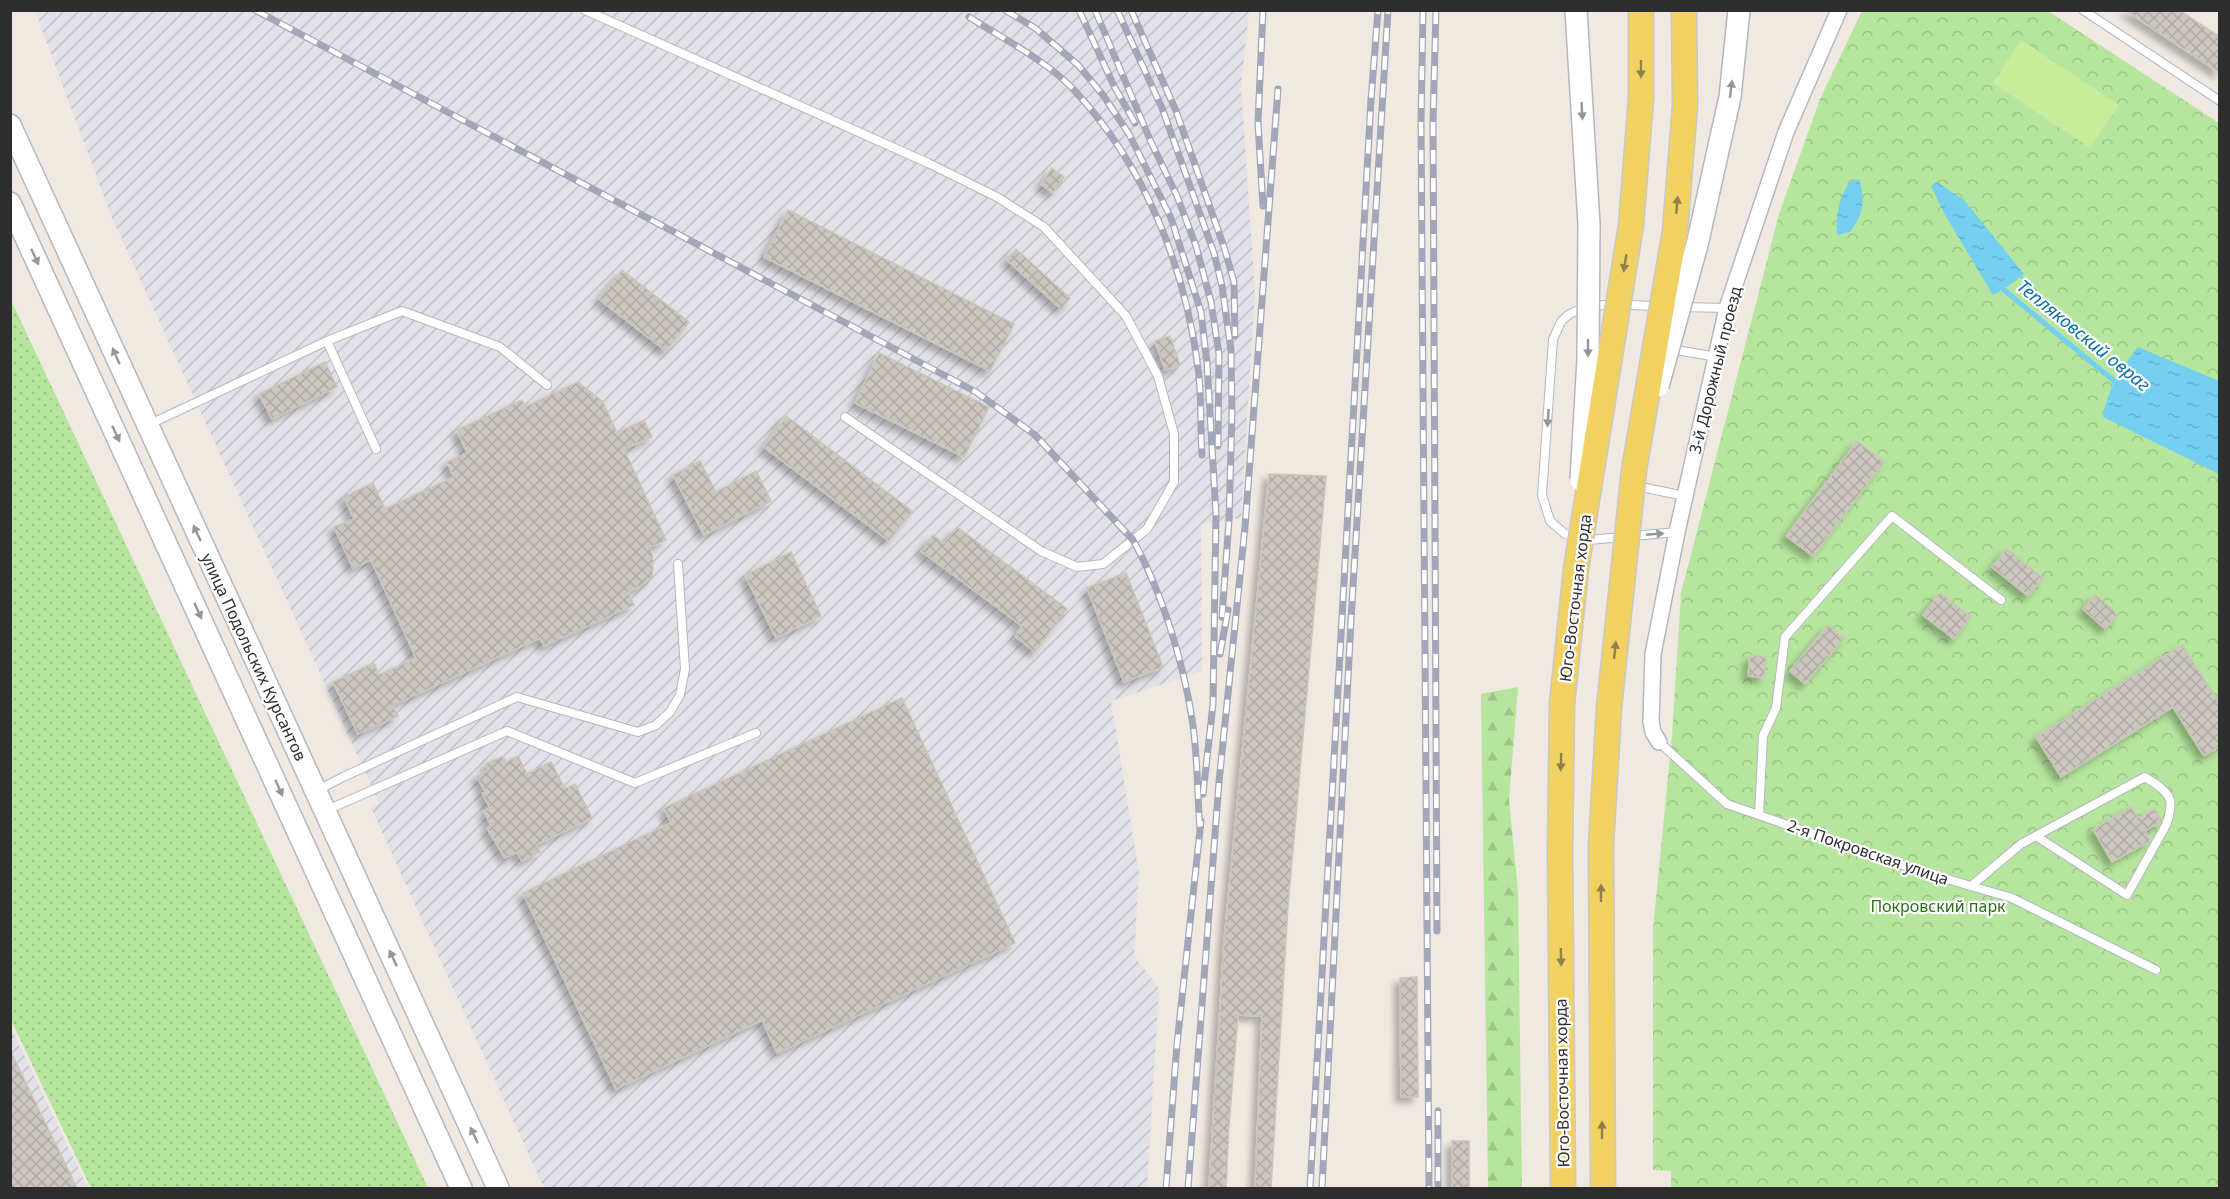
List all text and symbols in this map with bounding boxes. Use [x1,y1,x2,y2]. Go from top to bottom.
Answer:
one-way arrow [1636,59,1646,78]
one-way arrow [1726,80,1736,99]
one-way arrow [1577,101,1586,120]
one-way arrow [1672,196,1682,215]
one-way arrow [30,248,40,266]
one-way arrow [1621,254,1630,273]
water label: Тепляковский овраг [2012,274,2156,396]
street label: 3-й Дорожный проезд [1684,284,1747,456]
one-way arrow [1583,338,1593,357]
one-way arrow [111,347,120,364]
one-way arrow [1543,408,1553,427]
one-way arrow [112,425,121,442]
street label: Юго-Восточная хорда [1554,513,1596,683]
one-way arrow [192,525,201,542]
one-way arrow [1646,529,1665,539]
street label: улица Подольских Курсантов [196,550,312,764]
one-way arrow [193,602,203,620]
one-way arrow [1610,640,1620,659]
one-way arrow [1556,753,1566,772]
one-way arrow [274,780,284,798]
street label: 2-я Покровская улица [1784,814,1952,890]
one-way arrow [1596,884,1606,903]
park label: Покровский парк [1870,895,2006,917]
one-way arrow [1556,948,1566,967]
one-way arrow [389,949,398,966]
street label: Юго-Восточная хорда [1550,998,1574,1168]
one-way arrow [1598,1121,1607,1140]
one-way arrow [470,1127,479,1144]

